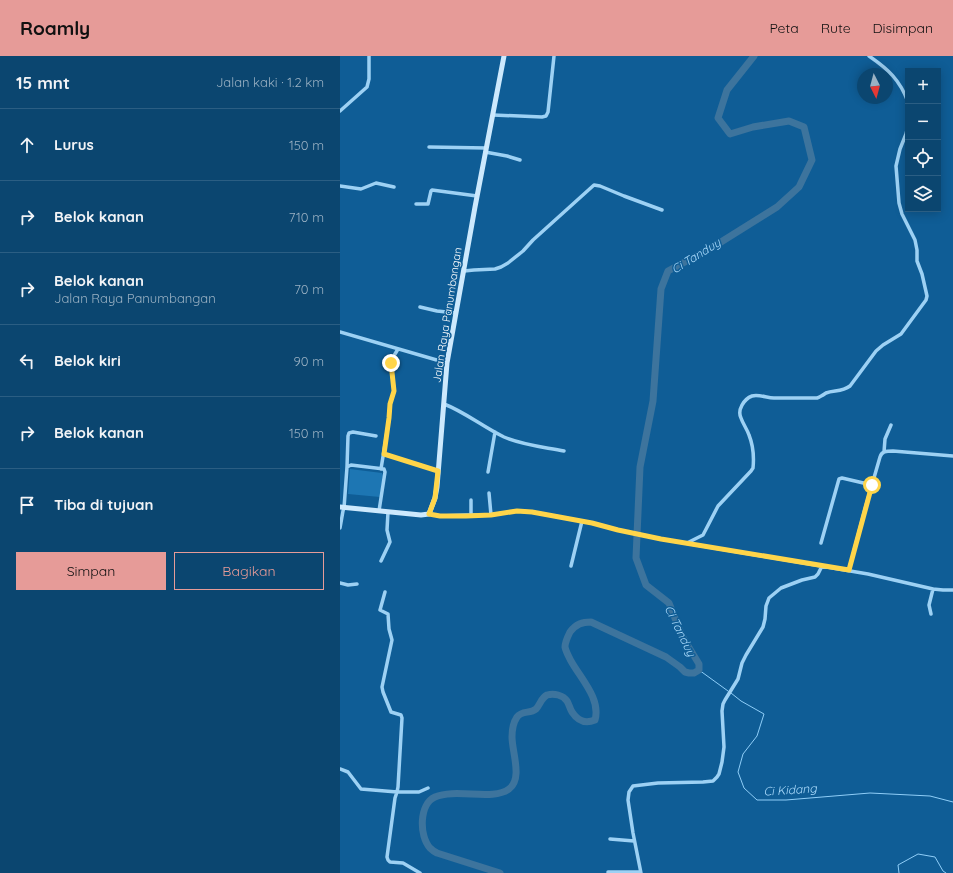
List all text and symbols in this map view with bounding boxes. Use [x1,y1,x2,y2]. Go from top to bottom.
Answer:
text: Roamly [20,16,90,40]
text: Peta [769,19,799,37]
text: Rute [821,19,851,37]
text: Disimpan [873,19,933,37]
north arrow [857,68,893,104]
map controls [905,68,941,212]
button: + [905,68,941,104]
text: 15 mnt [16,72,70,93]
text: Jalan kaki · 1.2 km [216,74,324,90]
button: − [905,104,941,140]
icon: ahead [16,134,38,156]
text: Lurus [54,135,94,154]
text: 150 m [289,137,324,153]
button: locate [905,140,941,176]
button: layers [905,176,941,212]
icon: right [16,206,38,228]
text: Belok kanan [54,207,144,226]
text: 710 m [289,209,324,225]
water label: Ci Tanduy [668,234,724,277]
street label: Jalan Raya Panumbangan [429,246,465,384]
text: Belok kanan [54,271,144,290]
icon: right [16,278,38,300]
text: 70 m [294,281,324,297]
text: Jalan Raya Panumbangan [54,290,216,306]
icon: left [16,350,38,372]
text: Belok kiri [54,351,121,370]
text: 90 m [294,353,324,369]
route end [382,354,400,372]
icon: right [16,422,38,444]
text: Belok kanan [54,423,144,442]
text: 150 m [289,425,324,441]
route start [863,476,881,494]
icon: arrive [16,494,38,516]
text: Tiba di tujuan [54,495,153,514]
button: Simpan [16,552,166,590]
button: Bagikan [174,552,324,590]
water label: Ci Tanduy [662,603,700,660]
water label: Ci Kidang [763,780,819,799]

